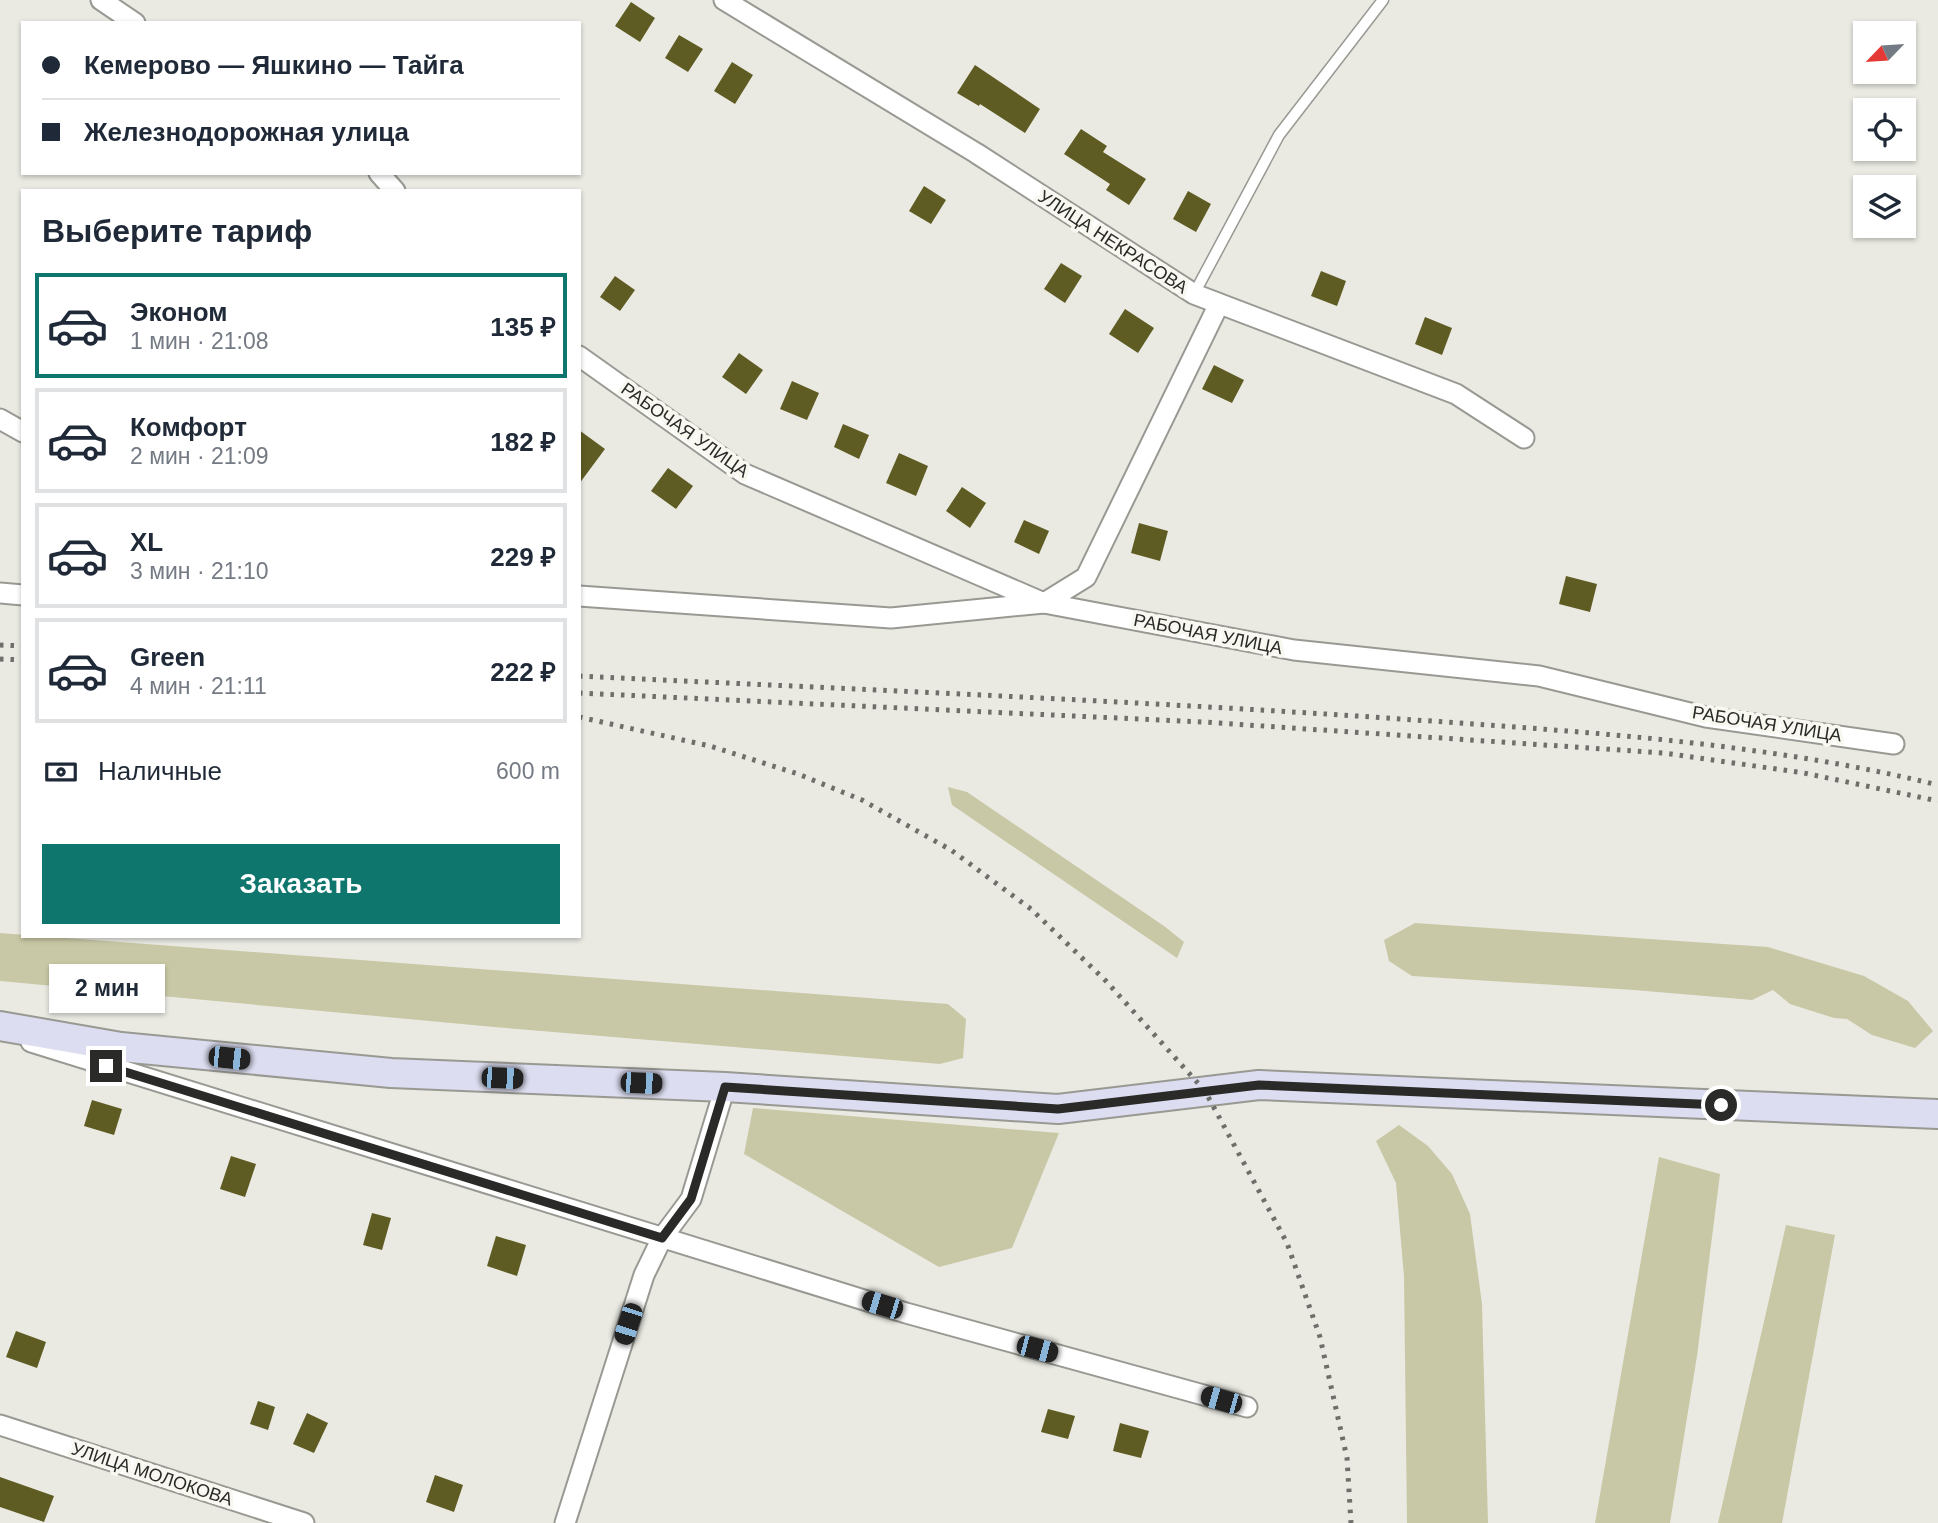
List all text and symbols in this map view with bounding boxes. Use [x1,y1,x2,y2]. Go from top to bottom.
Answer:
north arrow [1853,21,1916,84]
map controls [1853,21,1916,238]
text: Кемерово — Яшкино — Тайга [84,50,464,80]
button: locate [1853,98,1916,161]
text: Железнодорожная улица [84,117,409,147]
button: layers [1853,175,1916,238]
street label: УЛИЦА НЕКРАСОВА [1035,186,1191,298]
text: Выберите тариф [42,213,312,249]
icon: car [46,294,109,357]
text: Эконом [130,297,228,327]
text: 135 ₽ [490,312,556,342]
text: 1 мин · 21:08 [130,328,269,354]
street label: РАБОЧАЯ УЛИЦА [617,379,753,481]
icon: car [46,409,109,472]
text: Комфорт [130,412,247,442]
text: 182 ₽ [490,427,556,457]
text: 2 мин · 21:09 [130,443,269,469]
icon: car [46,524,109,587]
text: XL [130,527,163,557]
text: 229 ₽ [490,542,556,572]
text: 3 мин · 21:10 [130,558,269,584]
street label: РАБОЧАЯ УЛИЦА [1132,610,1284,658]
icon: car [46,639,109,702]
text: Green [130,642,205,672]
text: 222 ₽ [490,657,556,687]
text: 4 мин · 21:11 [130,673,267,699]
street label: РАБОЧАЯ УЛИЦА [1691,702,1843,746]
icon: cash [42,753,80,791]
text: Наличные [98,756,222,786]
text: 600 m [496,758,560,784]
button: Заказать [42,844,560,924]
callout: 2 мин [48,964,164,1014]
text: 2 мин [75,975,139,1001]
car [208,1045,251,1071]
route end [90,1050,122,1082]
car [481,1067,524,1089]
car [620,1072,663,1094]
route start [1705,1089,1737,1121]
car [859,1289,906,1321]
car [612,1301,645,1347]
car [1014,1333,1061,1365]
car [1198,1384,1245,1416]
street label: УЛИЦА МОЛОКОВА [69,1438,235,1510]

